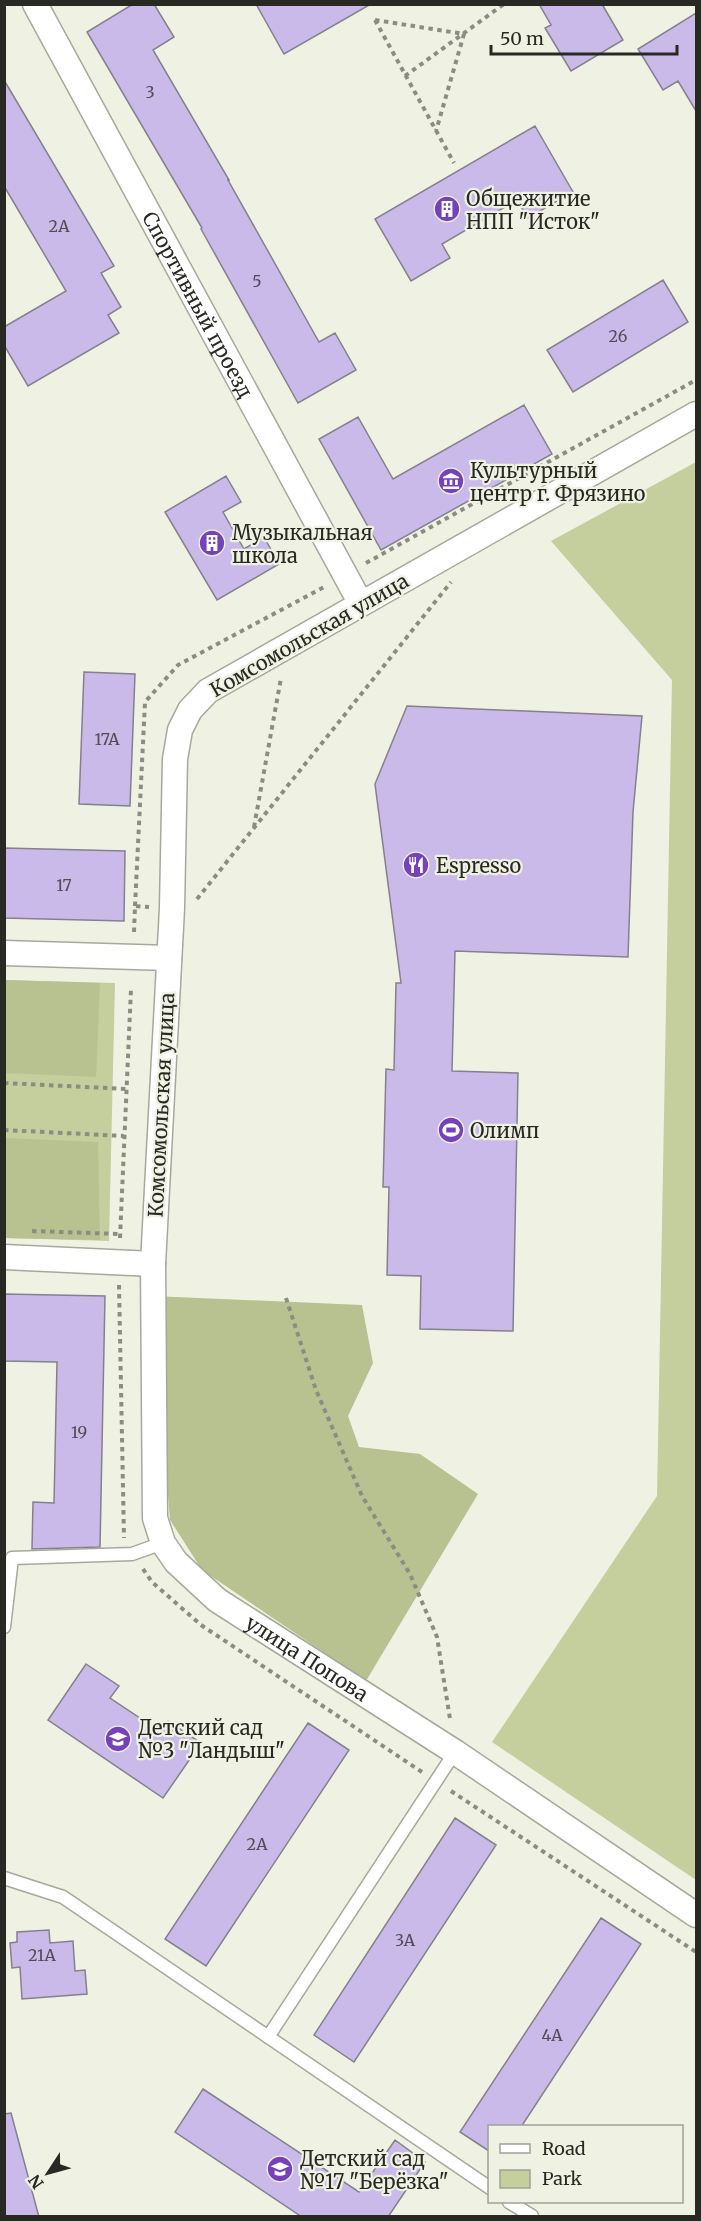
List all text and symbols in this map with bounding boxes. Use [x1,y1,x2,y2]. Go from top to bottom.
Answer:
scale bar [491,18,677,56]
text: 50 m [500,27,544,50]
house number: 3 [145,82,155,102]
place label: Общежитие НПП "Исток" [466,186,600,234]
building icon: Общежитие НПП "Исток" [432,194,462,224]
street label: Спортивный проезд [138,207,259,402]
house number: 2А [49,216,70,236]
house number: 5 [252,271,262,291]
house number: 26 [609,326,628,346]
place label: Культурный центр г. Фрязино [470,458,646,506]
museum icon: Культурный центр г. Фрязино [436,466,466,496]
place label: Музыкальная школа [232,520,373,568]
building icon: Музыкальная школа [197,528,227,558]
street label: Комсомольская улица [205,568,413,702]
house number: 17А [94,729,120,749]
restaurant icon: Espresso [401,850,431,880]
place label: Espresso [436,853,522,878]
house number: 17 [56,875,72,895]
street label: Комсомольская улица [143,992,179,1218]
sports icon: Олимп [436,1115,466,1145]
place label: Олимп [470,1118,539,1143]
house number: 19 [71,1422,87,1442]
street label: улица Попова [241,1609,374,1706]
place label: Детский сад №3 "Ландыш" [138,1715,285,1763]
school or university icon: Детский сад №3 "Ландыш" [103,1724,133,1754]
house number: 2А [247,1834,268,1854]
house number: 3А [395,1930,416,1950]
house number: 21А [28,1945,57,1965]
house number: 4А [542,2025,563,2045]
legend [488,2125,683,2203]
text: Road [542,2137,586,2160]
north arrow [18,2143,78,2203]
place label: Детский сад №17 "Берёзка" [300,2146,449,2194]
school or university icon: Детский сад №17 "Берёзка" [265,2154,295,2184]
text: Park [542,2167,583,2190]
text: N [24,2171,48,2193]

